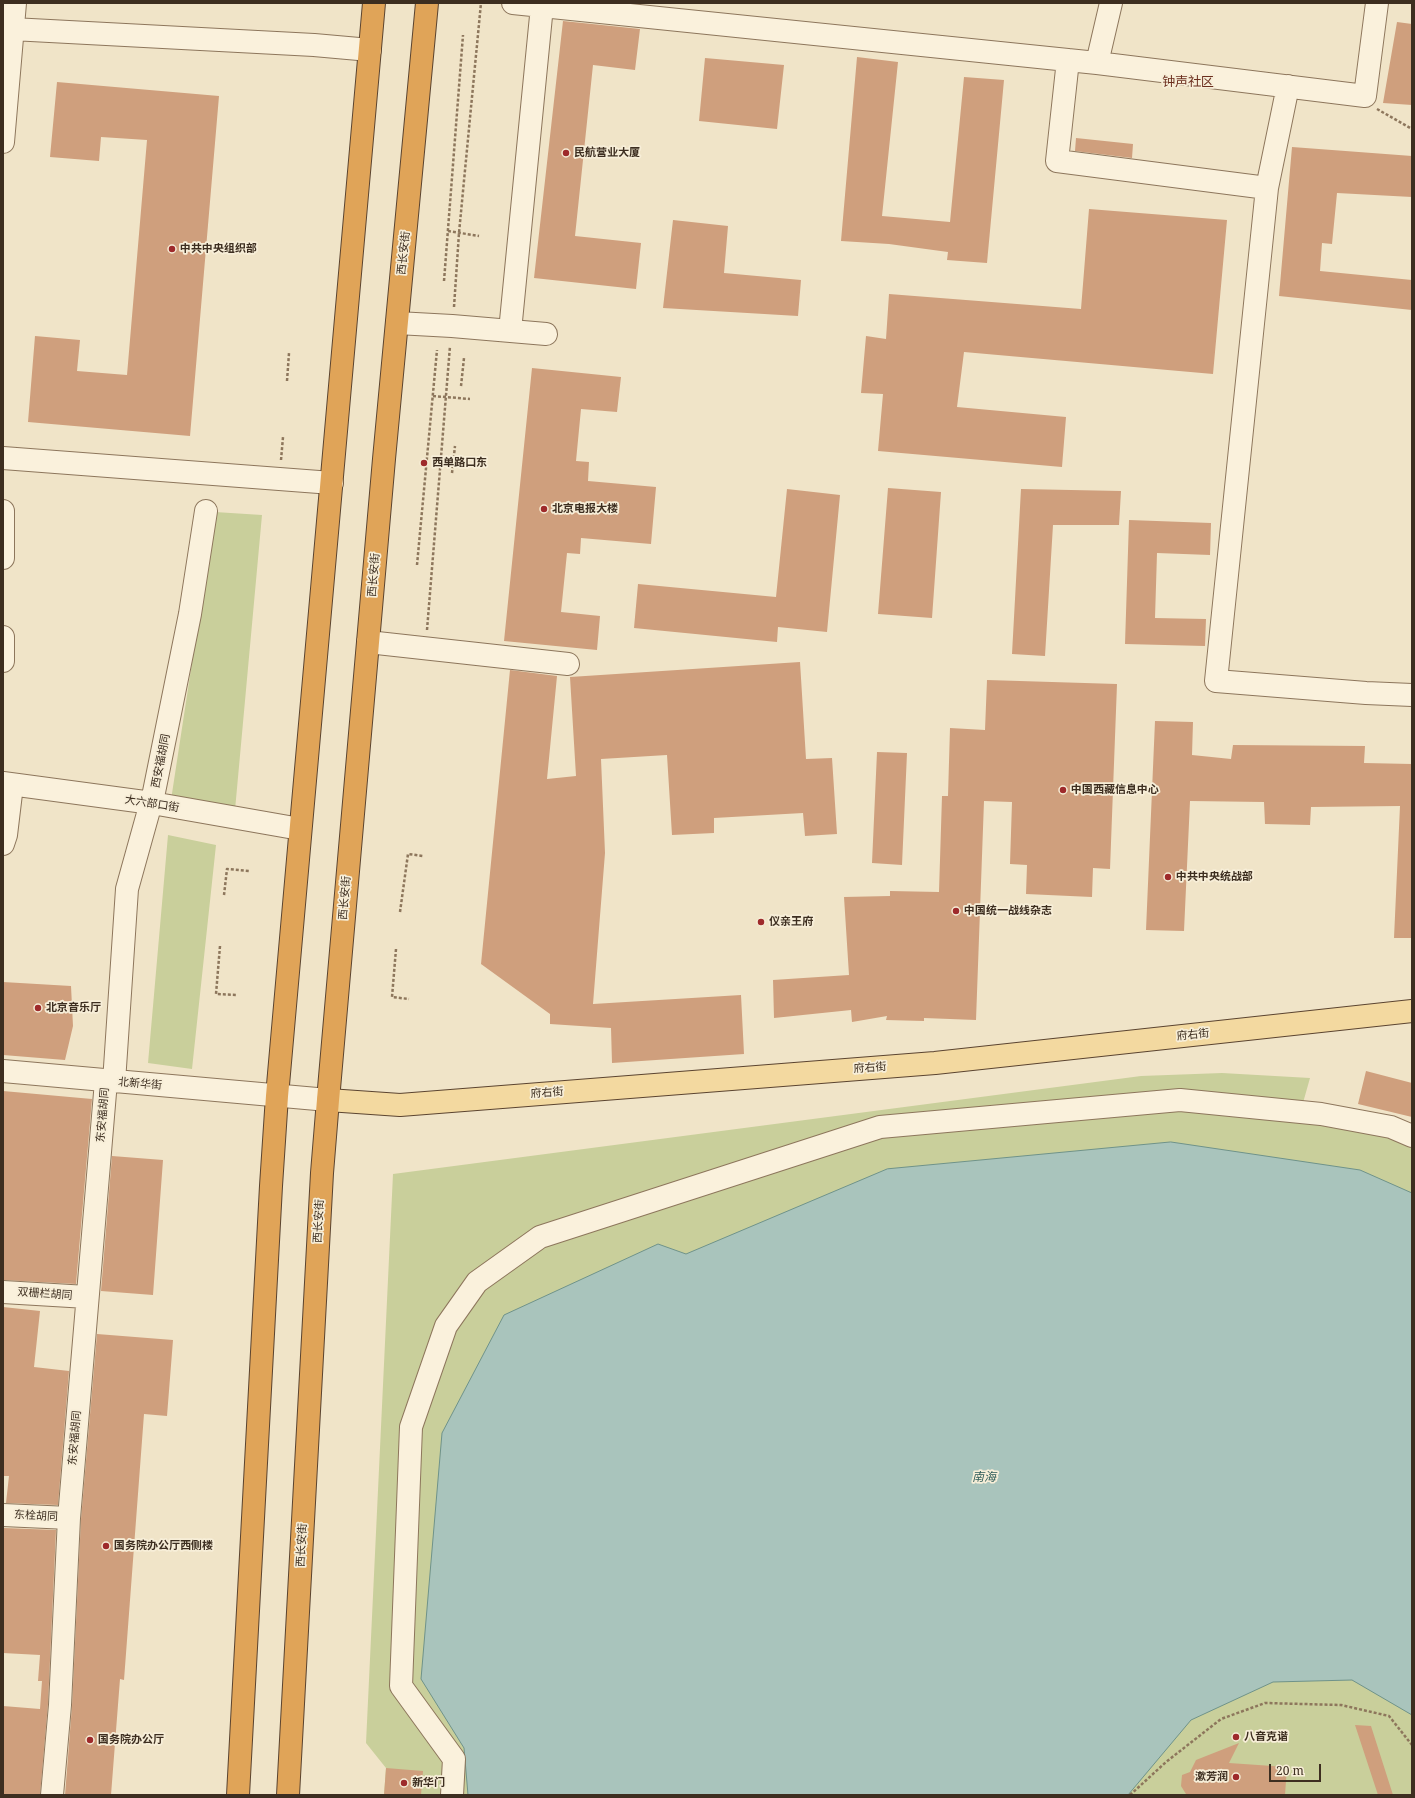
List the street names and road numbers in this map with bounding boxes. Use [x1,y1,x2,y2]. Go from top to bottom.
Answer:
street label: 西长安街 [395,230,413,276]
street label: 西长安街 [366,553,382,597]
street label: 西安福胡同 [149,733,173,789]
street label: 大六部口街 [124,793,180,815]
street label: 西长安街 [337,876,353,920]
street label: 府右街 [1176,1027,1210,1043]
street label: 府右街 [853,1060,887,1076]
street label: 北新华街 [118,1076,162,1092]
street label: 府右街 [530,1085,564,1101]
street label: 东安福胡同 [94,1087,112,1143]
street label: 西长安街 [311,1199,327,1243]
street label: 双栅栏胡同 [17,1285,73,1303]
street label: 东安福胡同 [66,1410,84,1466]
street label: 东栓胡同 [14,1508,58,1524]
street label: 西长安街 [294,1523,310,1567]

